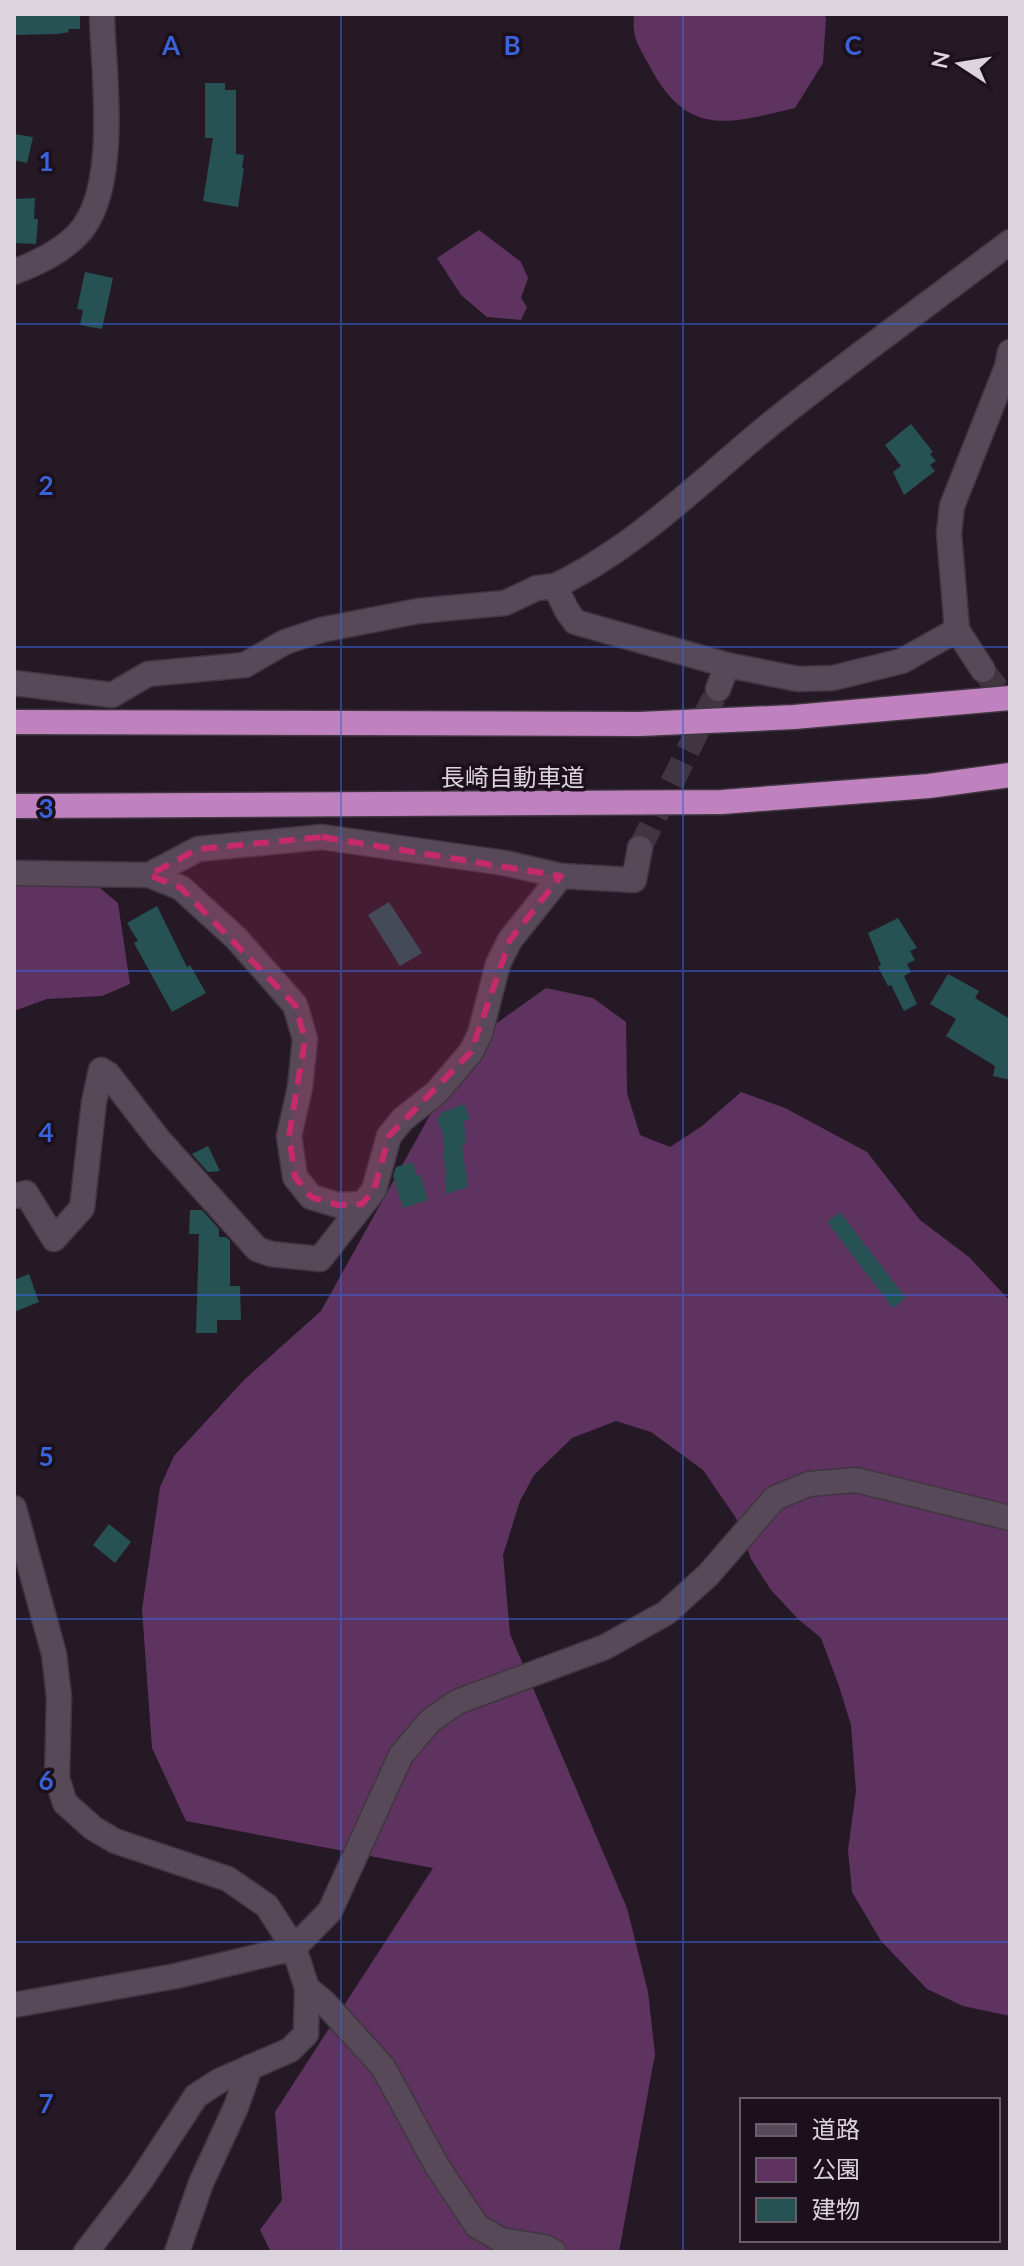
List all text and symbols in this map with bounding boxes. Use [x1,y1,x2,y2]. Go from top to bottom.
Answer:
north arrow [920,24,1000,104]
text: A [161,29,181,61]
text: B [503,29,521,61]
text: C [844,29,862,61]
text: N [925,49,955,71]
text: 1 [38,145,54,177]
text: 2 [38,469,54,501]
street label: 長崎自動車道 [441,762,585,791]
text: 3 [38,792,54,824]
text: 4 [38,1116,54,1148]
text: 5 [38,1440,54,1472]
text: 6 [38,1764,54,1796]
text: 7 [38,2087,54,2119]
legend [740,2098,1000,2242]
text: 道路 [812,2114,860,2143]
text: 公園 [812,2154,860,2183]
text: 建物 [812,2194,860,2223]

